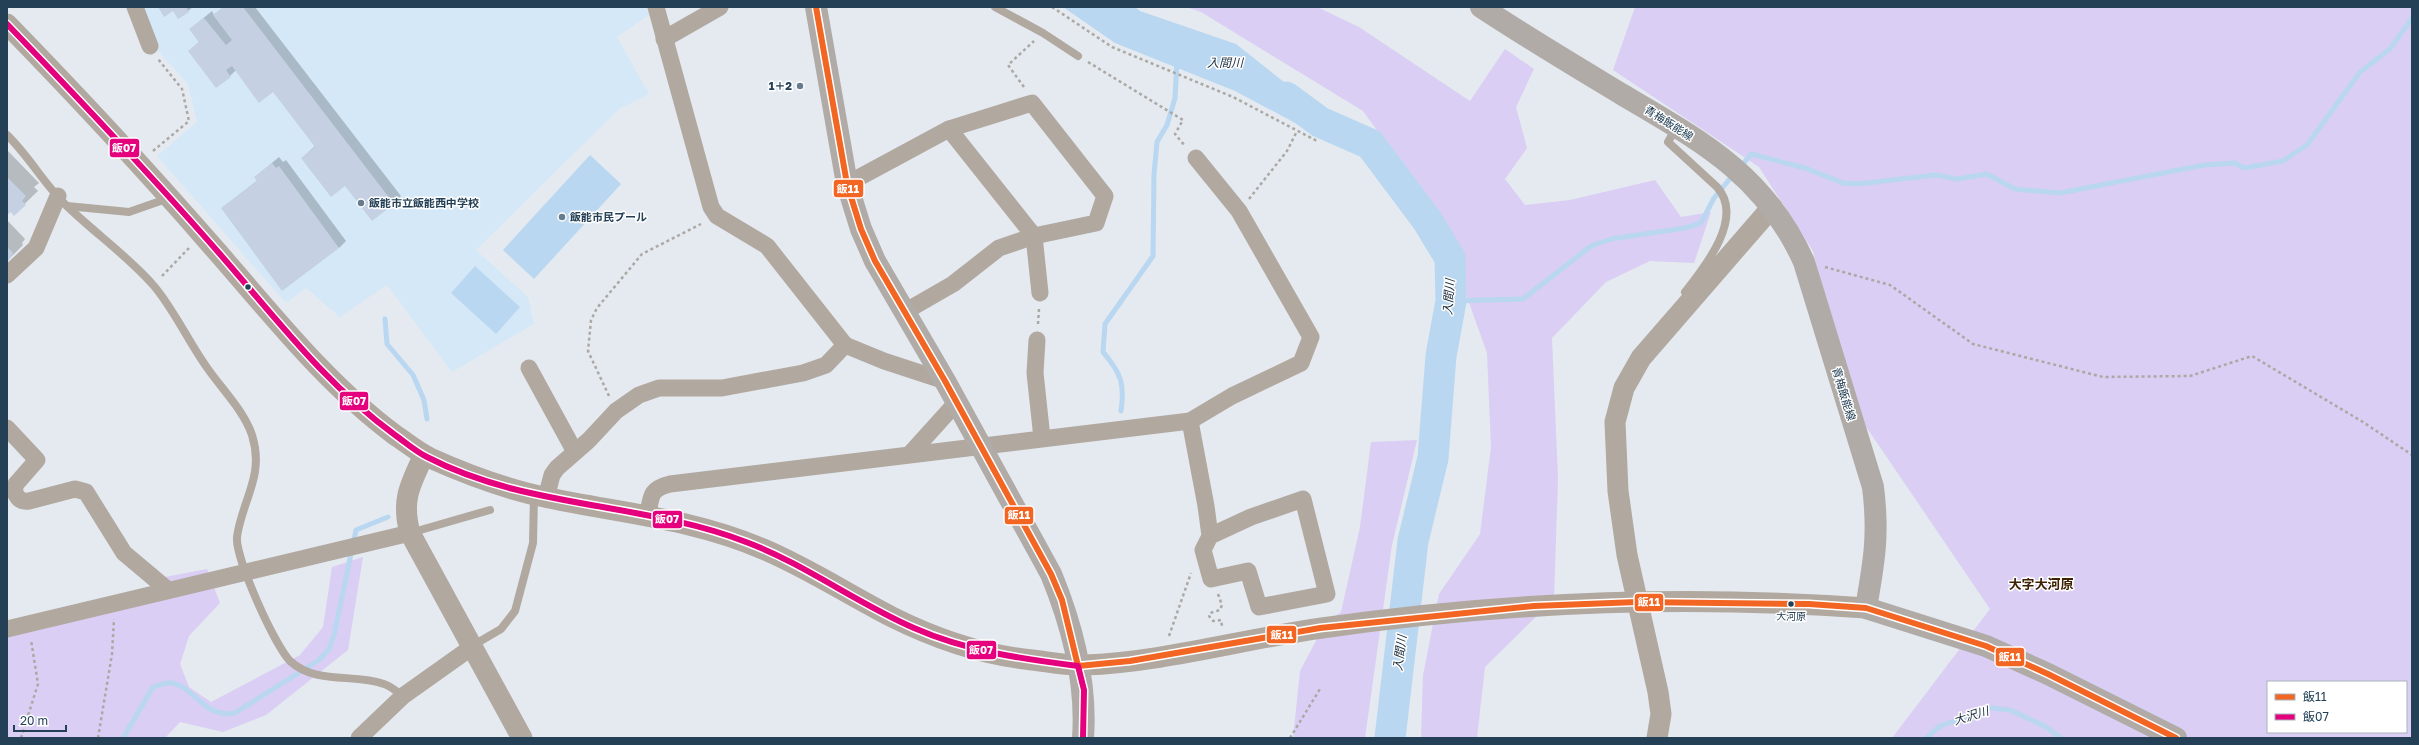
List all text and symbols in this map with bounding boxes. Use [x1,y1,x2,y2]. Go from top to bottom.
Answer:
water label: 入間川 [1207,55,1245,70]
place label: 1＋2 [769,79,792,92]
marker: 1＋2 [795,81,805,91]
street label: 青梅飯能線 [1642,102,1696,143]
line badge: 飯07 [109,138,140,158]
text: 飯07 [111,141,136,154]
line badge: 飯11 [833,179,864,198]
text: 飯11 [836,182,859,195]
place label: 飯能市立飯能西中学校 [368,196,479,209]
marker: 飯能市立飯能西中学校 [356,198,366,208]
place label: 飯能市民プール [569,210,647,223]
marker: 飯能市民プール [557,212,567,222]
water label: 入間川 [1440,276,1457,315]
unlabelled marker [243,282,253,292]
street label: 青梅飯能線 [1830,366,1859,422]
line badge: 飯07 [339,391,369,411]
text: 飯07 [341,394,366,407]
line badge: 飯11 [1004,506,1034,525]
text: 飯11 [1007,508,1030,521]
line badge: 飯07 [652,510,683,529]
text: 飯07 [654,512,679,525]
district label: 大字大河原 [2008,576,2074,592]
line badge: 飯11 [1634,593,1664,612]
text: 飯11 [1637,595,1660,608]
marker: 大河原 [1786,599,1796,609]
place label: 大河原 [1776,610,1806,622]
line badge: 飯11 [1266,625,1297,644]
text: 飯11 [1270,628,1293,641]
water label: 入間川 [1390,632,1409,672]
line badge: 飯07 [966,640,997,660]
text: 飯07 [968,643,993,656]
line badge: 飯11 [1995,647,2025,667]
text: 飯11 [1998,650,2021,663]
legend [2267,681,2407,733]
text: 飯11 [2303,689,2327,704]
water label: 大沢川 [1951,703,1992,728]
scale bar [14,707,66,733]
text: 飯07 [2303,709,2329,724]
text: 20 m [20,713,48,728]

